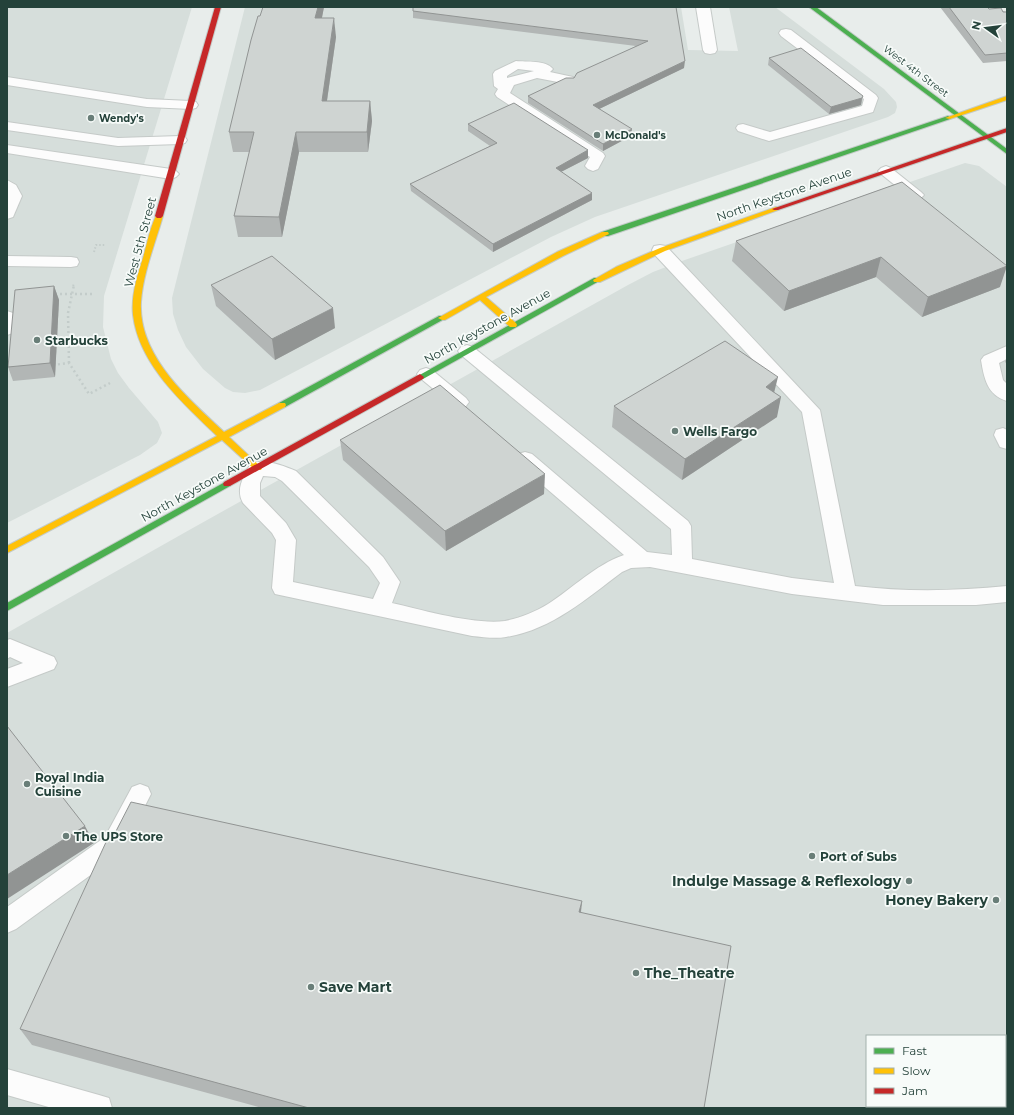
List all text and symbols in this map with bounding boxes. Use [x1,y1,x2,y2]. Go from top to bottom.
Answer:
north arrow [966,8,1006,48]
text: N [968,20,984,32]
street label: West 4th Street [881,42,951,100]
place label: Wendy's [99,112,145,125]
marker: Wendy's [86,113,96,123]
place label: McDonald's [605,129,667,142]
marker: McDonald's [592,130,602,140]
street label: North Keystone Avenue [714,164,854,224]
street label: West 5th Street [121,195,159,289]
street label: North Keystone Avenue [421,285,553,367]
place label: Starbucks [45,333,108,348]
marker: Starbucks [32,335,42,345]
place label: Wells Fargo [683,424,757,439]
marker: Wells Fargo [670,426,680,436]
street label: North Keystone Avenue [138,443,270,525]
place label: Royal India Cuisine [35,770,104,799]
marker: Royal India Cuisine [22,779,32,789]
place label: The UPS Store [74,829,164,844]
marker: The UPS Store [61,831,71,841]
place label: Port of Subs [820,849,898,864]
marker: Port of Subs [807,851,817,861]
place label: Indulge Massage & Reflexology [672,872,902,890]
marker: Indulge Massage & Reflexology [904,876,914,886]
place label: Honey Bakery [885,891,989,909]
marker: Honey Bakery [991,895,1001,905]
place label: The_Theatre [644,964,735,982]
marker: The_Theatre [631,968,641,978]
place label: Save Mart [319,978,392,996]
marker: Save Mart [306,982,316,992]
legend [866,1035,1006,1107]
text: Fast [902,1043,927,1058]
text: Slow [902,1063,931,1078]
text: Jam [901,1083,928,1098]

